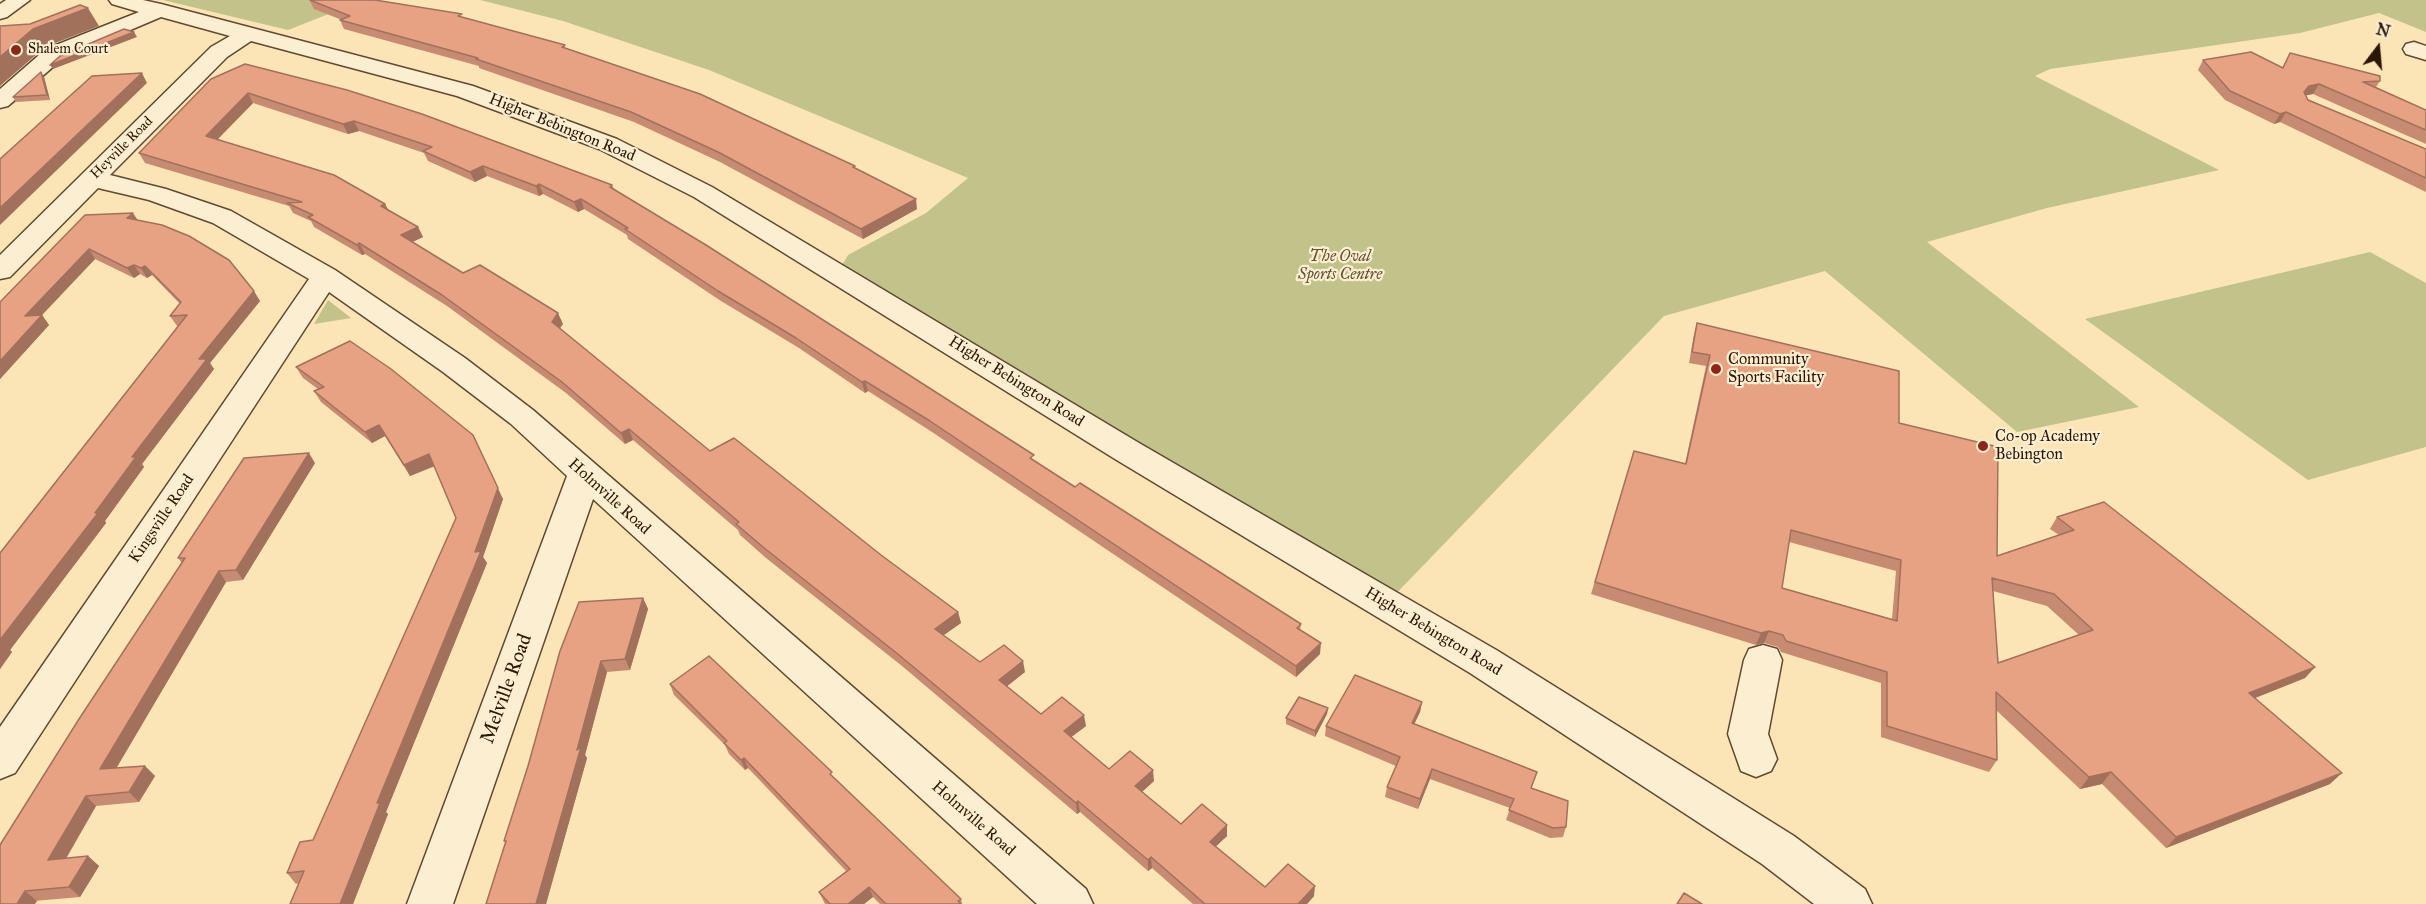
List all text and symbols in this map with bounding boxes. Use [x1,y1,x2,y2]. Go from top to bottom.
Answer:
north arrow [2348,18,2408,78]
text: N [2374,19,2392,41]
place label: Shalem Court [28,42,108,58]
marker: Shalem Court [9,43,23,57]
street label: Higher Bebington Road [486,90,638,166]
street label: Heyville Road [87,113,157,183]
park label: The Oval Sports Centre [1298,247,1382,285]
street label: Higher Bebington Road [945,332,1087,432]
place label: Community Sports Facility [1728,350,1824,388]
marker: Community Sports Facility [1709,362,1723,376]
place label: Co-op Academy Bebington [1995,427,2100,465]
marker: Co-op Academy Bebington [1976,439,1990,453]
street label: Holmville Road [564,455,654,539]
street label: Kingsville Road [125,471,199,567]
street label: Higher Bebington Road [1361,584,1505,680]
street label: Melville Road [476,631,538,747]
street label: Holmville Road [927,778,1019,860]

